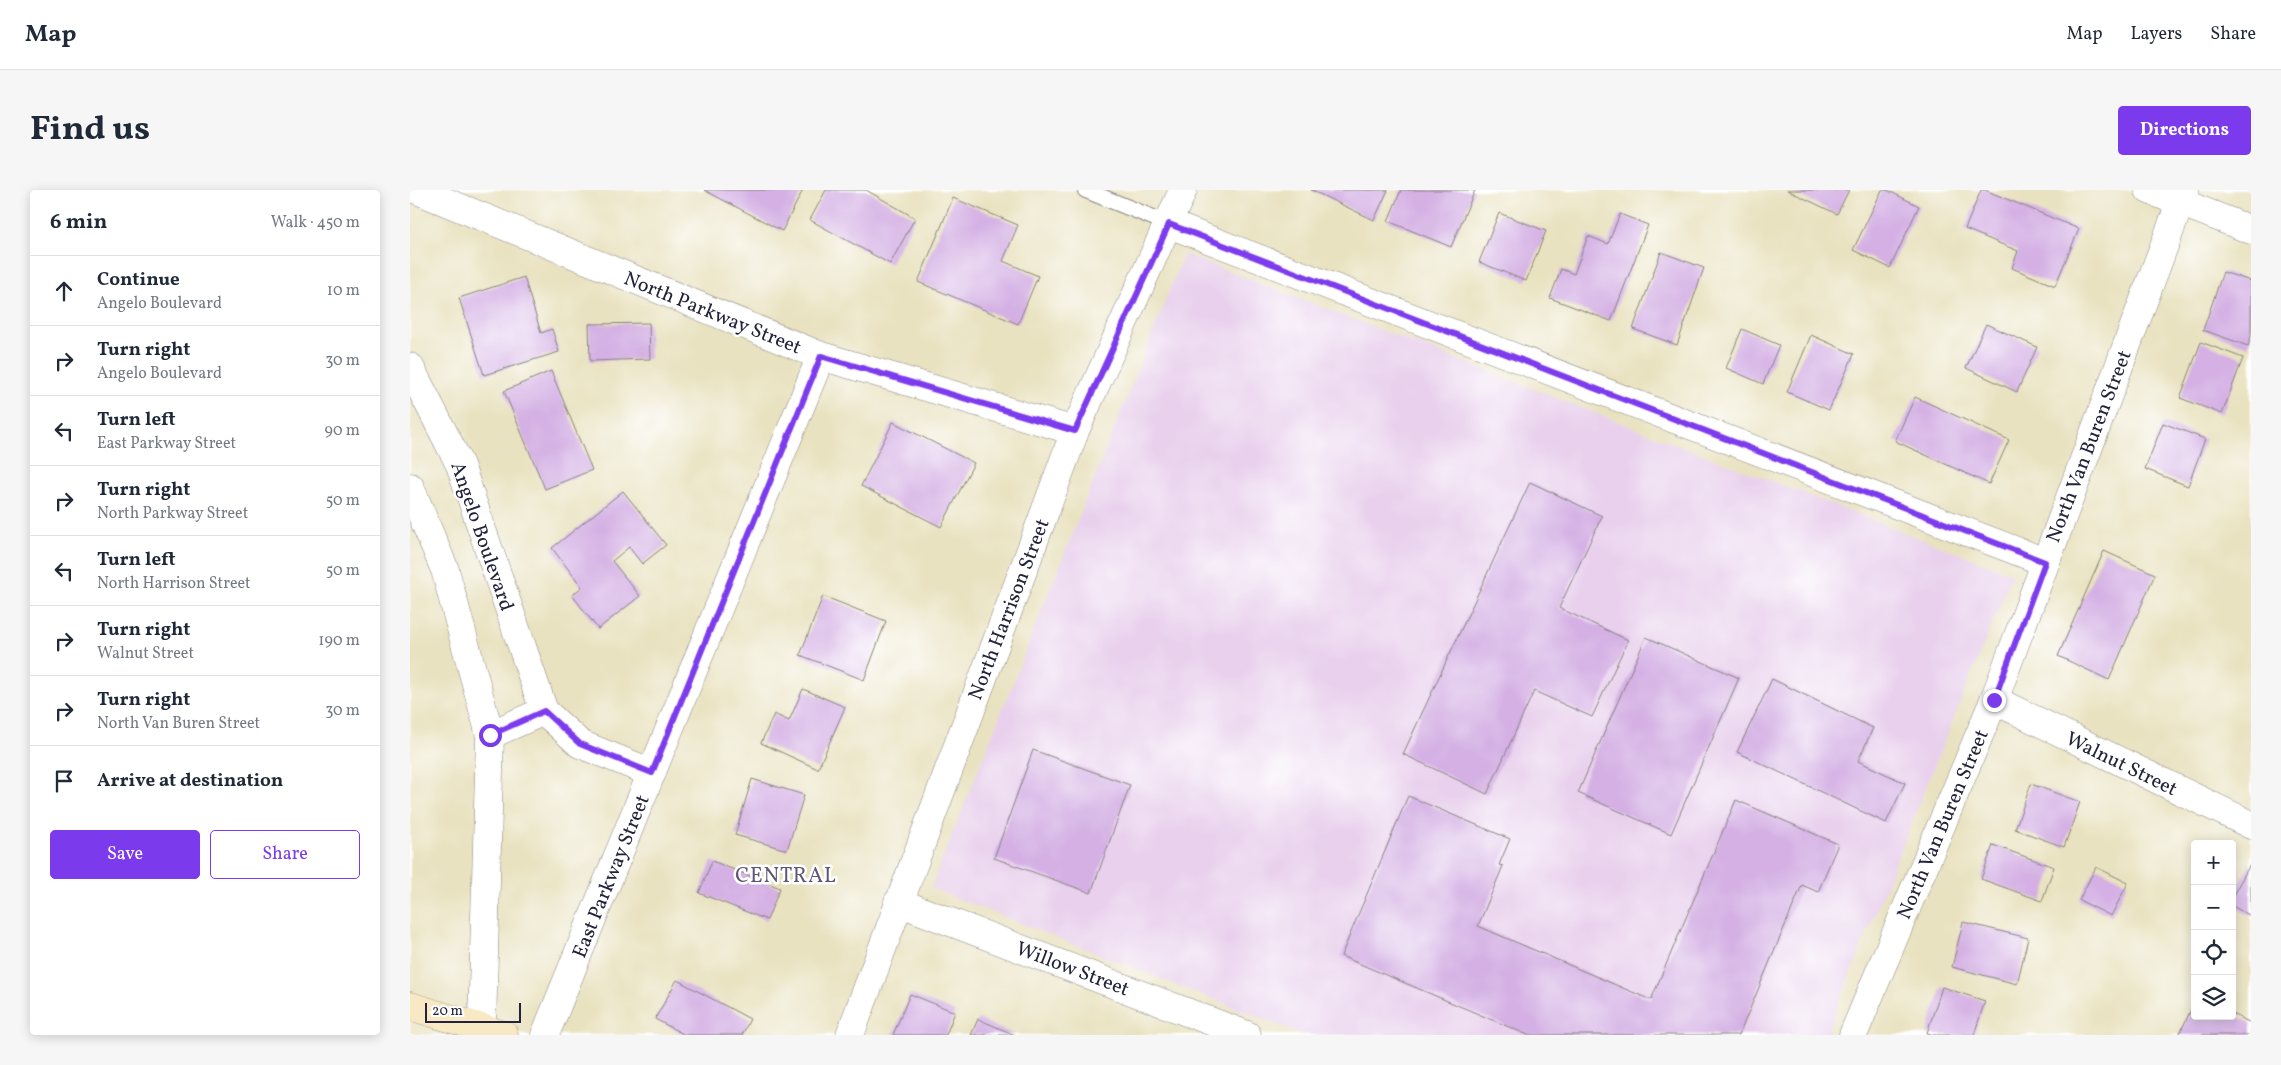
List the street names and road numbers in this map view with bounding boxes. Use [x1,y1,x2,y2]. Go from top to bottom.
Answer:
street label: North Parkway Street [619,265,805,362]
street label: North Van Buren Street [2040,346,2139,547]
street label: Angelo Boulevard [442,458,520,615]
street label: North Harrison Street [962,515,1057,704]
street label: North Van Buren Street [1891,725,1997,924]
street label: Walnut Street [2060,726,2182,804]
street label: East Parkway Street [566,791,657,963]
street label: Willow Street [1012,935,1133,1004]

